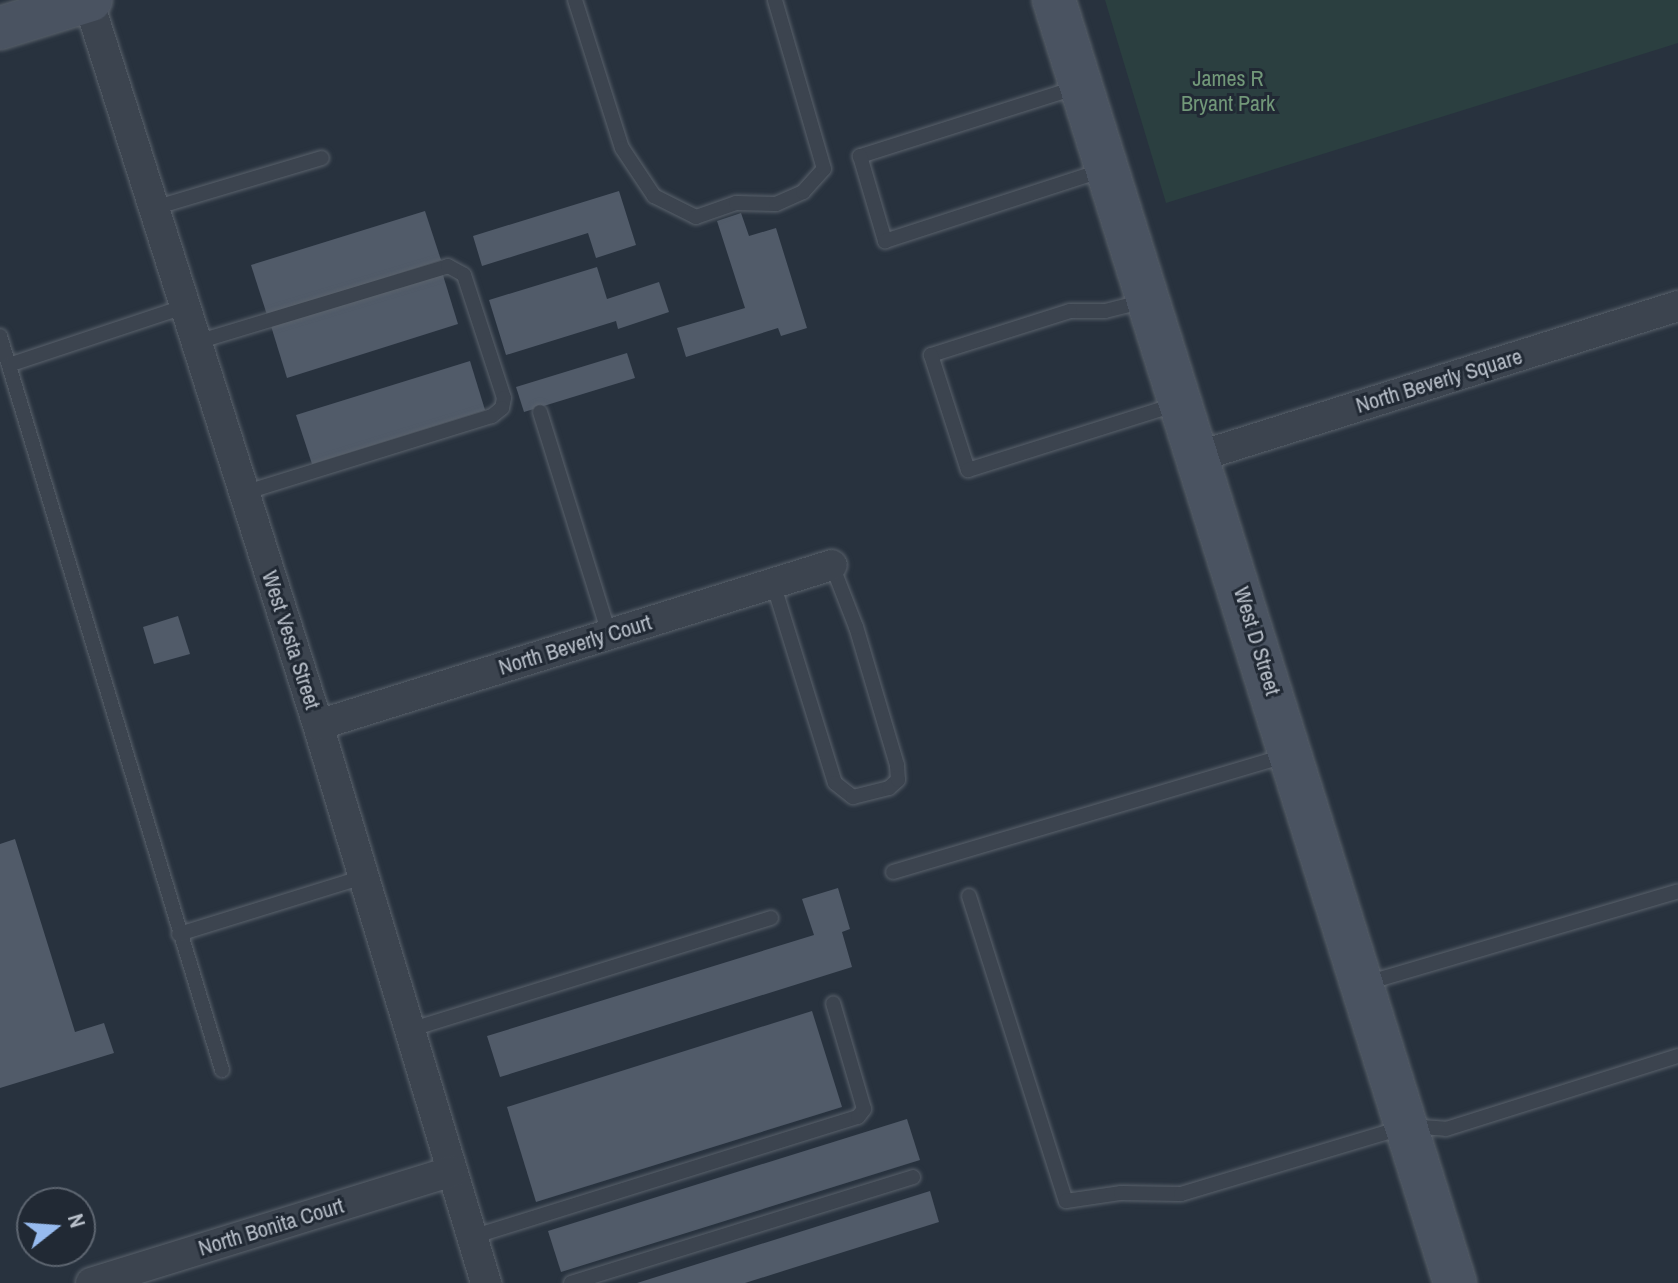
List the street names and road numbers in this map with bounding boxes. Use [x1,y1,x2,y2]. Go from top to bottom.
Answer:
street label: North Beverly Square [1353,343,1525,419]
street label: West Vesta Street [256,567,326,713]
street label: West D Street [1228,584,1286,698]
street label: North Beverly Court [495,609,655,681]
street label: North Bonita Court [195,1192,347,1262]

